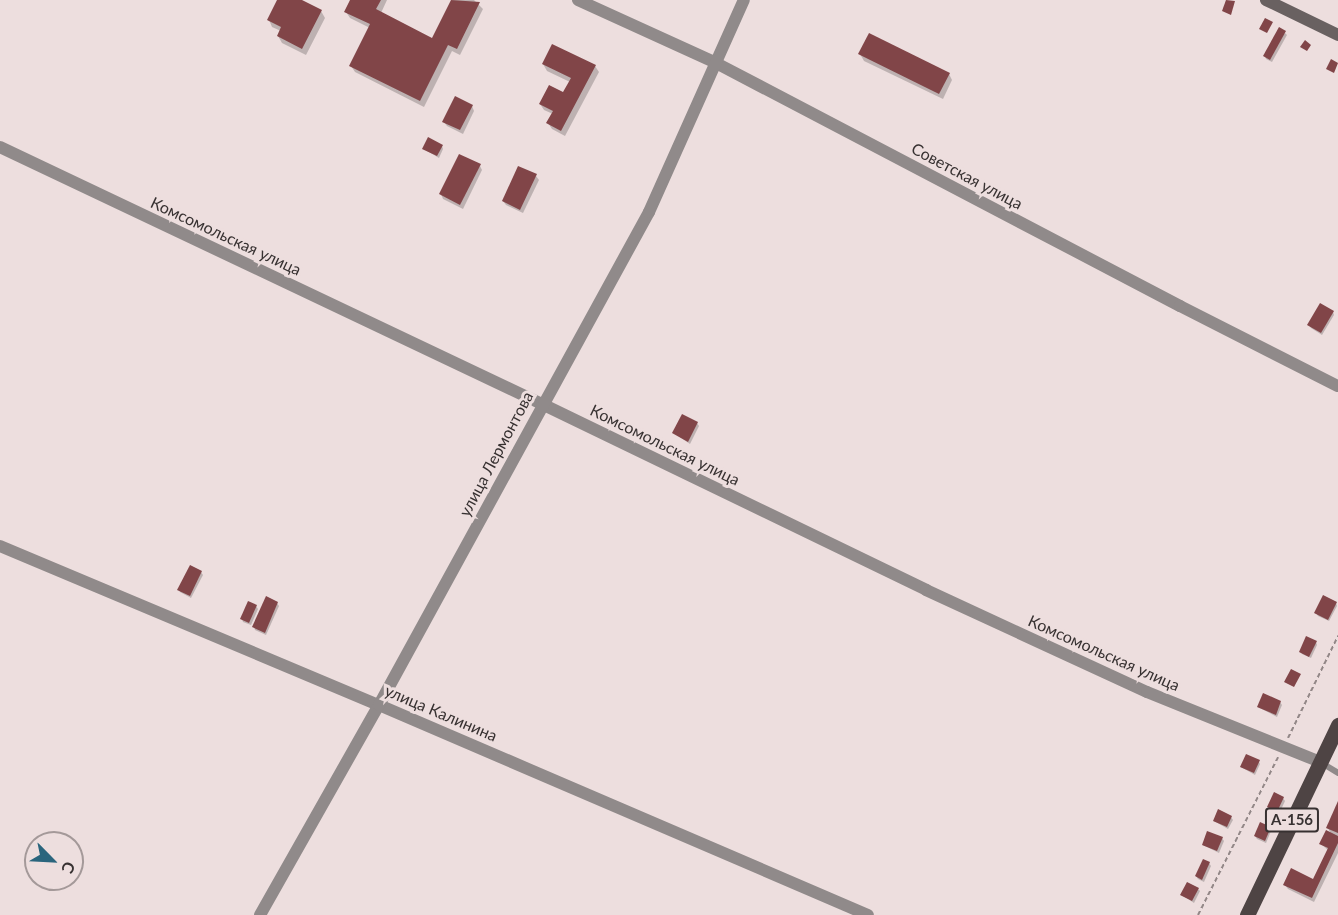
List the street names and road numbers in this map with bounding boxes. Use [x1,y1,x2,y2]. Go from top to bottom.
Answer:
street label: Советская улица [908,139,1026,213]
street label: Комсомольская улица [148,193,304,279]
street label: улица Лермонтова [455,388,537,520]
street label: Комсомольская улица [587,400,743,490]
street label: Комсомольская улица [1025,611,1183,695]
street label: улица Калинина [382,681,500,745]
road number: А-156 [1264,808,1320,832]

